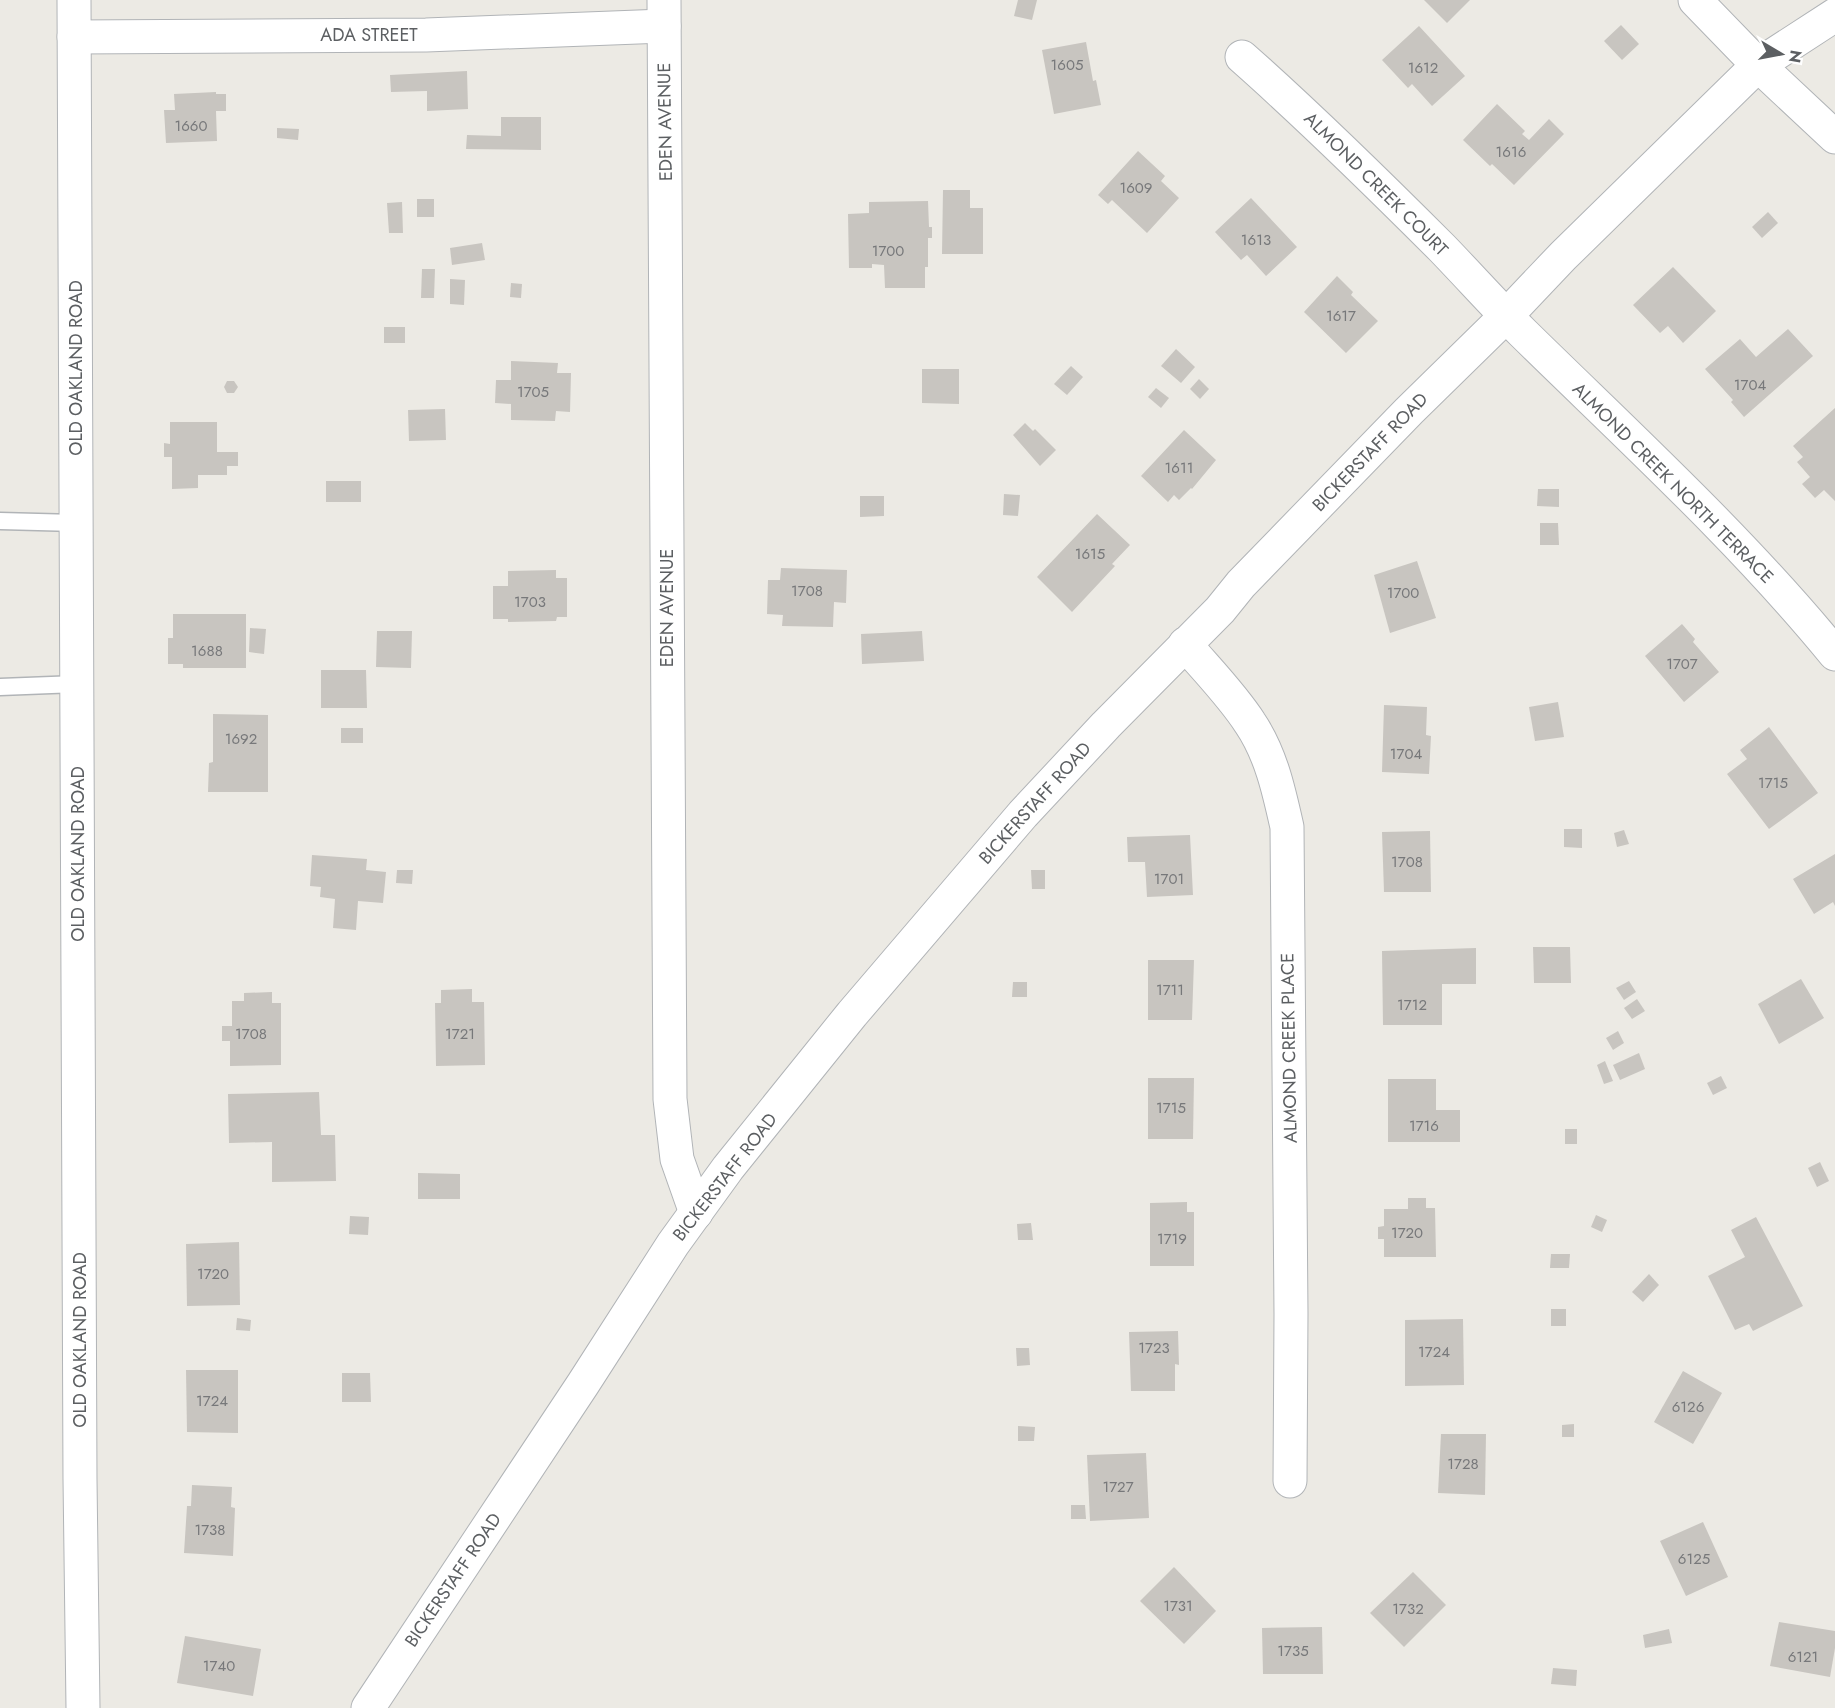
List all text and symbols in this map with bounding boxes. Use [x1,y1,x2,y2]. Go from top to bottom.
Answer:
street label: ADA STREET [320,22,418,48]
north arrow [1751,24,1811,84]
text: N [1783,48,1808,65]
house number: 1605 [1051,54,1083,76]
house number: 1612 [1408,57,1438,79]
street label: EDEN AVENUE [651,63,679,181]
street label: ALMOND CREEK COURT [1298,106,1454,262]
house number: 1660 [174,115,208,137]
house number: 1616 [1496,141,1526,163]
house number: 1609 [1119,177,1153,199]
house number: 1613 [1241,229,1271,251]
house number: 1700 [872,240,904,262]
street label: OLD OAKLAND ROAD [63,280,89,456]
house number: 1617 [1326,305,1356,327]
house number: 1704 [1734,374,1766,396]
street label: ALMOND CREEK NORTH TERRACE [1567,377,1779,589]
house number: 1705 [517,381,549,403]
street label: BICKERSTAFF ROAD [1306,387,1434,517]
house number: 1611 [1165,457,1193,479]
house number: 1615 [1075,543,1105,565]
street label: EDEN AVENUE [654,549,680,667]
house number: 1708 [791,580,823,602]
house number: 1700 [1387,582,1419,604]
house number: 1703 [514,591,546,613]
house number: 1688 [191,640,223,662]
house number: 1707 [1666,653,1698,675]
house number: 1692 [225,728,257,750]
street label: BICKERSTAFF ROAD [973,736,1097,870]
house number: 1704 [1390,743,1422,765]
street label: OLD OAKLAND ROAD [65,766,91,942]
house number: 1715 [1758,772,1788,794]
house number: 1708 [1391,851,1423,873]
house number: 1701 [1154,868,1184,890]
street label: ALMOND CREEK PLACE [1274,953,1304,1143]
house number: 1711 [1156,979,1184,1001]
house number: 1712 [1397,994,1427,1016]
house number: 1708 [235,1023,267,1045]
house number: 1721 [445,1023,475,1045]
house number: 1715 [1156,1097,1186,1119]
street label: BICKERSTAFF ROAD [667,1107,783,1247]
house number: 1716 [1409,1115,1439,1137]
house number: 1720 [1391,1222,1423,1244]
house number: 1719 [1157,1228,1187,1250]
street label: OLD OAKLAND ROAD [67,1252,93,1428]
house number: 1720 [197,1263,229,1285]
house number: 1723 [1138,1337,1170,1359]
house number: 1724 [1418,1341,1450,1363]
house number: 1724 [196,1390,228,1412]
house number: 6126 [1672,1396,1704,1418]
house number: 1728 [1447,1453,1479,1475]
house number: 1727 [1102,1476,1134,1498]
street label: BICKERSTAFF ROAD [398,1508,508,1652]
house number: 1738 [194,1519,226,1541]
house number: 6125 [1678,1548,1710,1570]
house number: 1731 [1163,1595,1193,1617]
house number: 1732 [1392,1598,1424,1620]
house number: 1735 [1277,1640,1309,1662]
house number: 6121 [1788,1646,1818,1668]
house number: 1740 [203,1655,235,1677]

